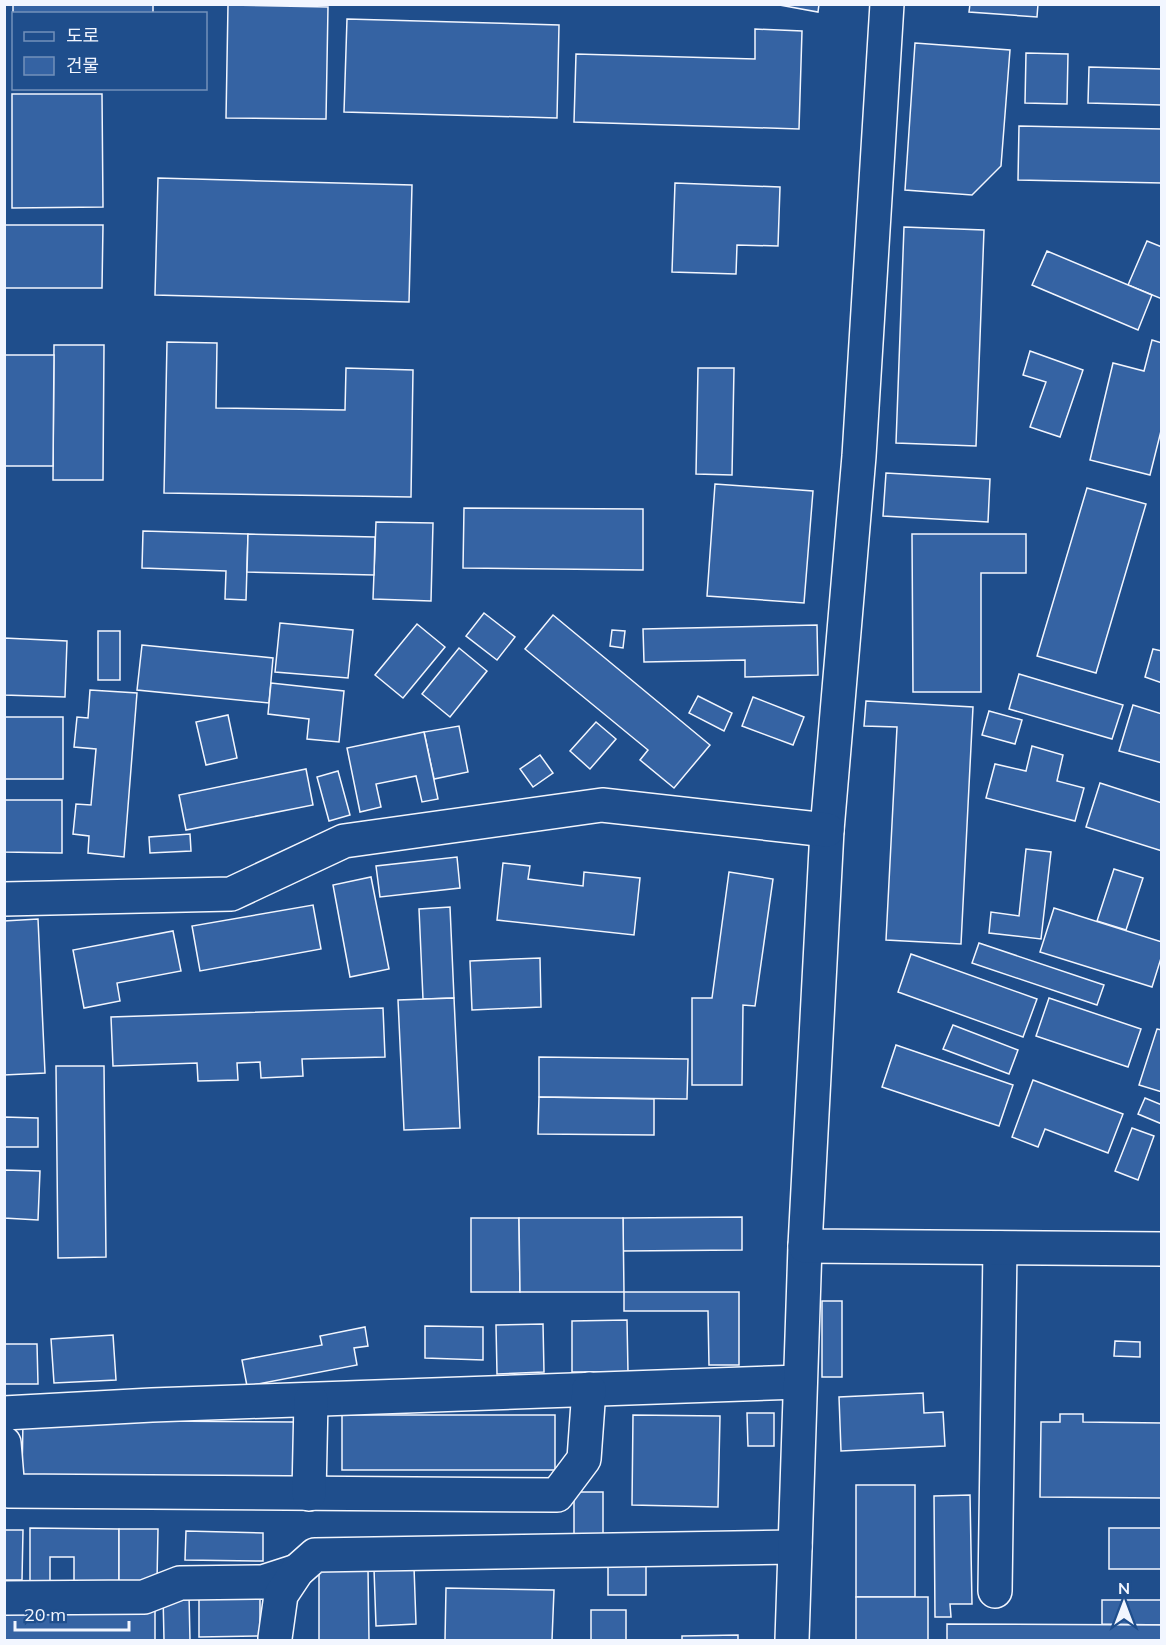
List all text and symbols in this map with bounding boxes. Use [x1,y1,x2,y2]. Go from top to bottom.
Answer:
legend [12,12,207,90]
text: 도로 [66,24,99,47]
text: 건물 [66,54,99,77]
north arrow [1094,1573,1154,1633]
text: N [1118,1578,1130,1598]
scale bar [15,1594,129,1632]
text: 20 m [24,1603,66,1626]

